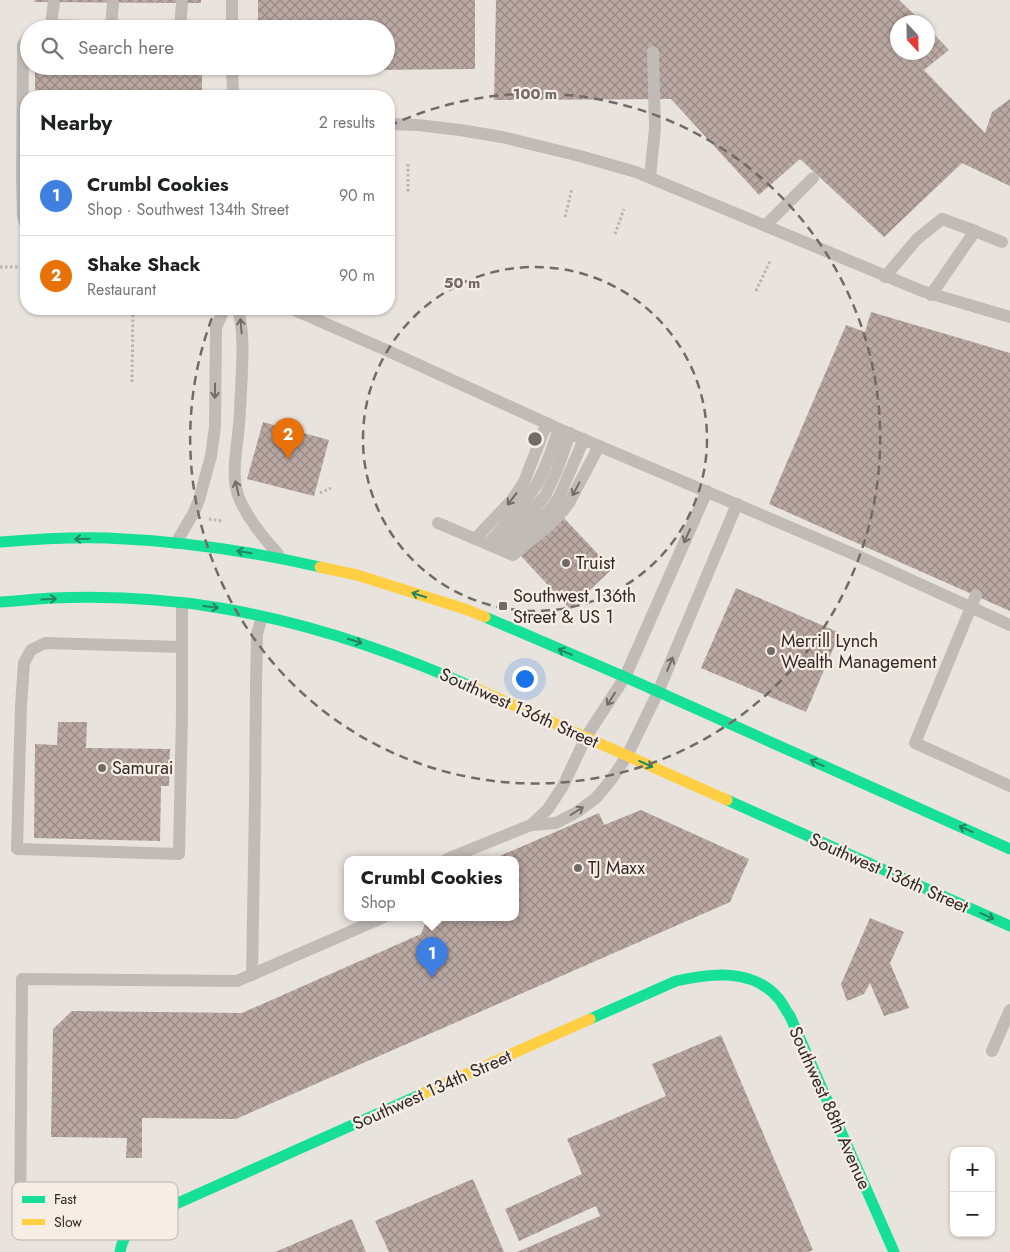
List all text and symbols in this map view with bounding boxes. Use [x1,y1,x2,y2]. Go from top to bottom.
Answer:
north arrow [890,15,935,60]
search box [20,20,395,75]
icon: search [38,34,66,62]
text: Search here [78,34,174,61]
text: 100 m [513,83,557,105]
text: Nearby [40,108,112,138]
text: 2 results [319,111,375,134]
text: Crumbl Cookies [87,171,229,198]
text: 1 [52,184,60,207]
text: 90 m [339,184,375,207]
text: Shop · Southwest 134th Street [87,198,289,221]
text: Shake Shack [87,251,200,278]
text: 2 [51,264,61,287]
text: 90 m [339,264,375,287]
text: 50 m [444,272,480,294]
text: Restaurant [87,278,156,301]
one-way arrow [236,319,246,335]
one-way arrow [211,383,220,399]
pin: 2 [272,418,304,459]
centre of rings [526,430,544,448]
one-way arrow [232,480,241,496]
one-way arrow [571,481,581,495]
one-way arrow [506,492,517,505]
one-way arrow [681,528,691,543]
one-way arrow [75,534,91,543]
one-way arrow [237,546,253,556]
place label: Truist [576,550,615,576]
marker: Truist [560,557,572,569]
place label: Southwest 136th Street & US 1 [513,583,636,630]
one-way arrow [411,589,427,599]
one-way arrow [40,594,56,603]
marker: Southwest 136th Street & US 1 [497,600,509,612]
one-way arrow [202,602,218,612]
place label: Merrill Lynch Wealth Management [781,628,937,675]
one-way arrow [347,637,363,647]
marker: Merrill Lynch Wealth Management [765,645,777,657]
one-way arrow [558,646,573,656]
one-way arrow [666,657,675,672]
street label: Southwest 136th Street [435,661,603,755]
your location [512,666,538,692]
one-way arrow [605,691,615,705]
place label: Samurai [112,755,174,781]
one-way arrow [810,757,825,767]
one-way arrow [638,760,653,770]
marker: Samurai [96,762,108,774]
one-way arrow [569,806,583,816]
one-way arrow [959,824,974,834]
street label: Southwest 136th Street [805,826,973,920]
place label: TJ Maxx [588,855,645,881]
popup [344,856,519,921]
marker: TJ Maxx [572,862,584,874]
text: Crumbl Cookies [361,864,502,891]
text: Shop [361,891,396,914]
one-way arrow [979,912,994,921]
pin: 1 [416,937,448,978]
street label: Southwest 88th Avenue [782,1022,878,1194]
street label: Southwest 134th Street [348,1043,516,1137]
map controls [950,1147,995,1237]
button: + [950,1147,995,1192]
legend [12,1182,178,1240]
text: Fast [54,1189,77,1209]
button: − [950,1192,995,1237]
text: Slow [54,1212,82,1232]

